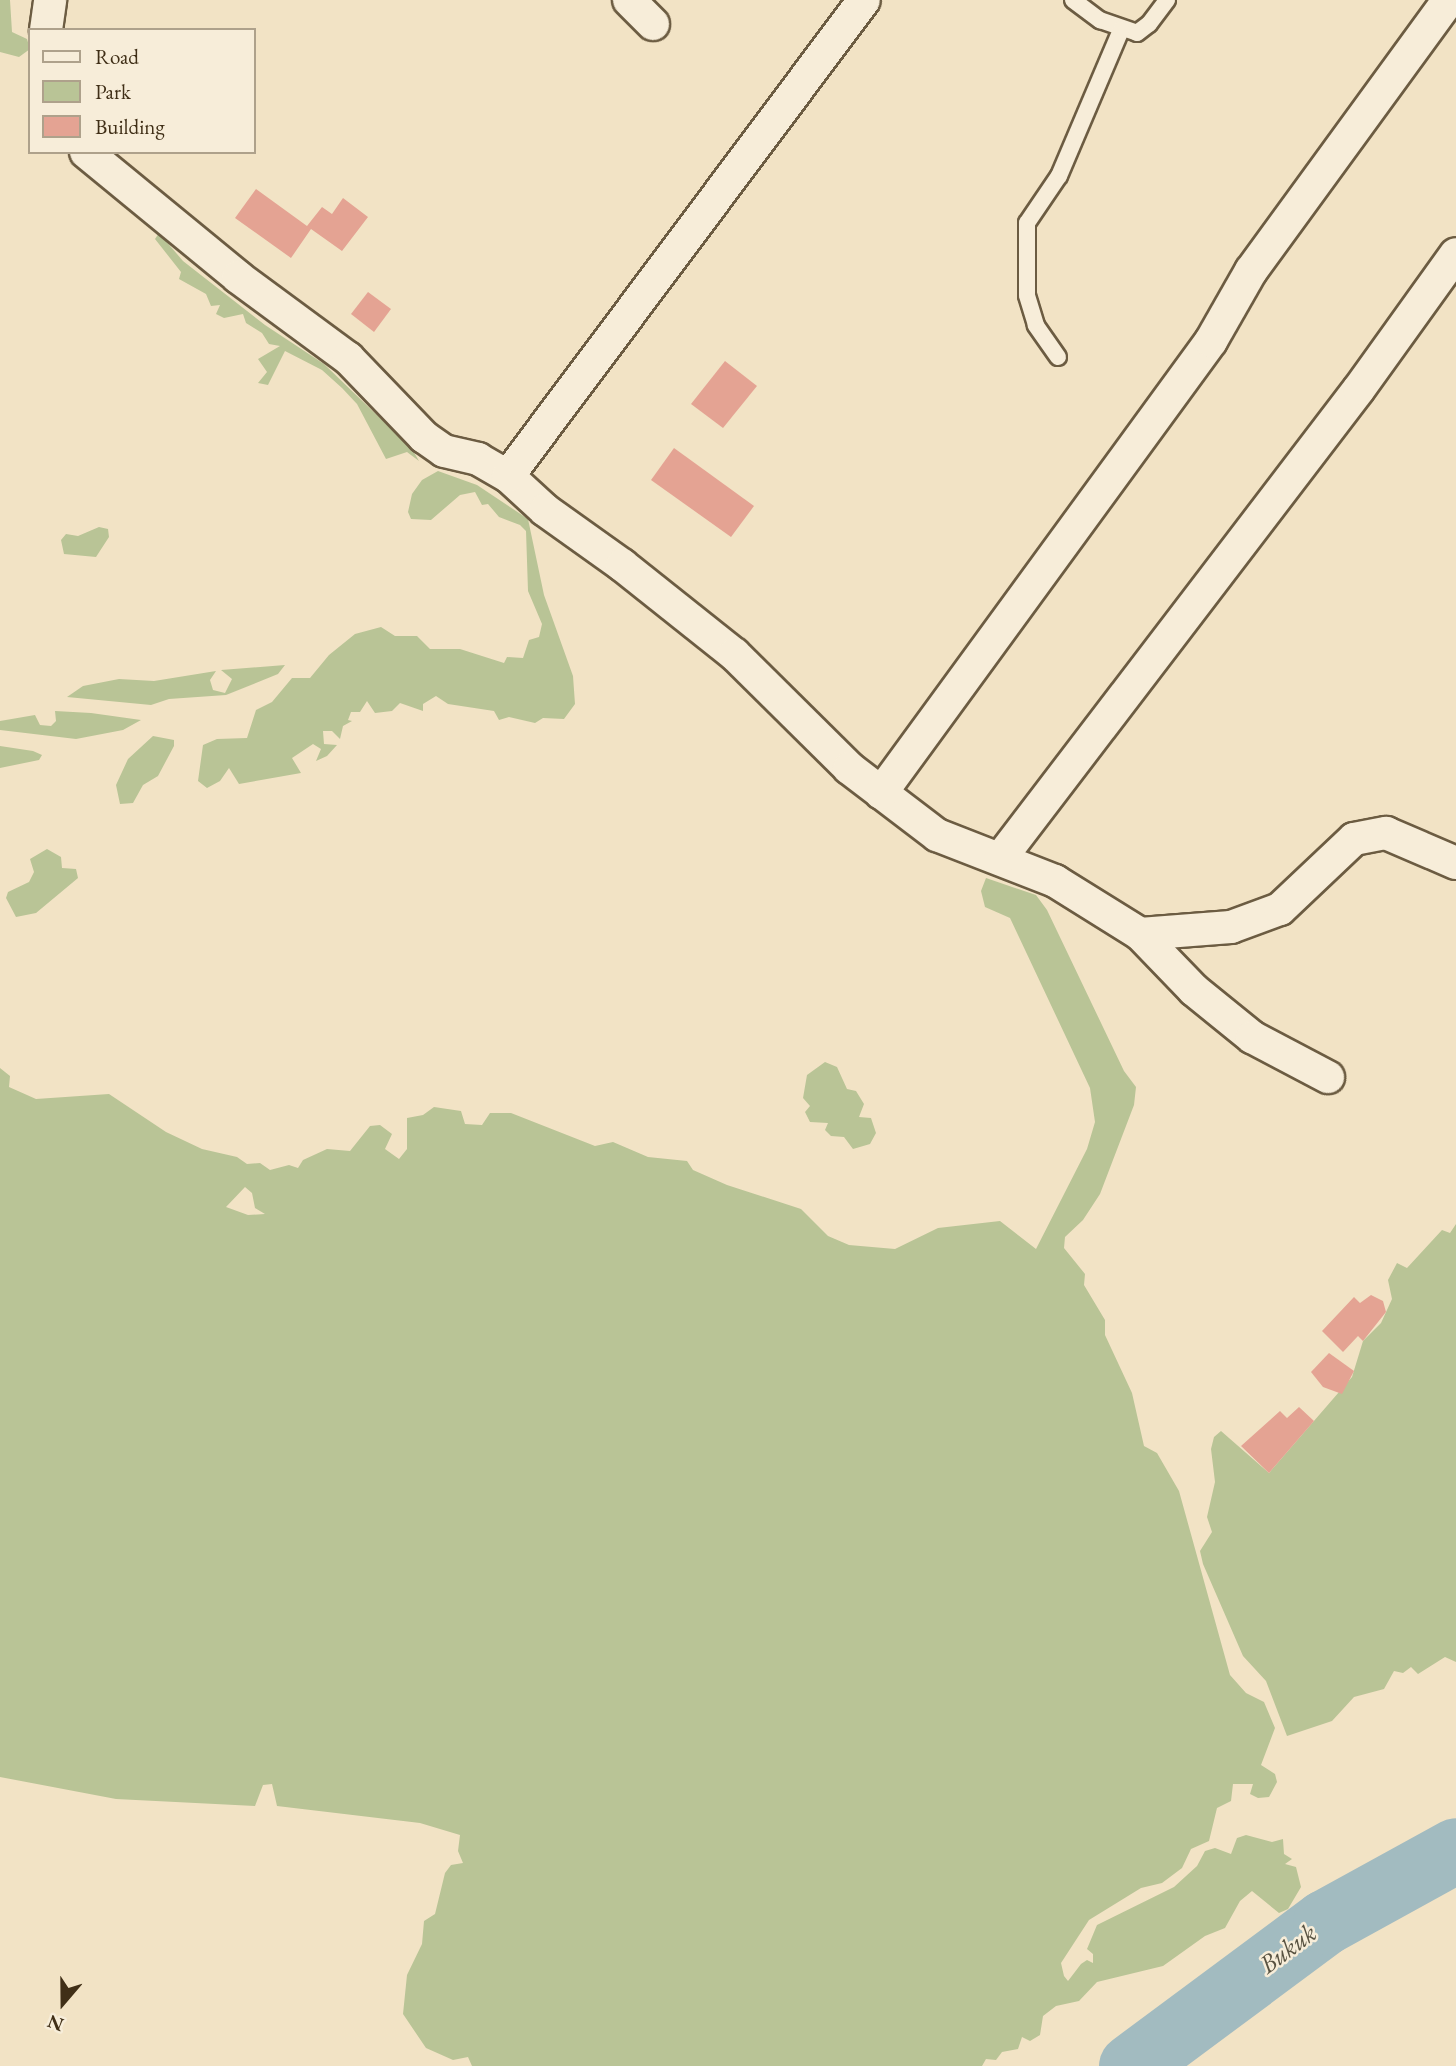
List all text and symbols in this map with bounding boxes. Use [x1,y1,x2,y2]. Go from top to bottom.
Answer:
legend [28,28,256,154]
text: Road [95,43,139,70]
text: Park [95,78,131,105]
text: Building [95,113,165,140]
water label: Bukuk [1253,1917,1323,1981]
north arrow [28,1968,98,2038]
text: N [44,2009,67,2038]

